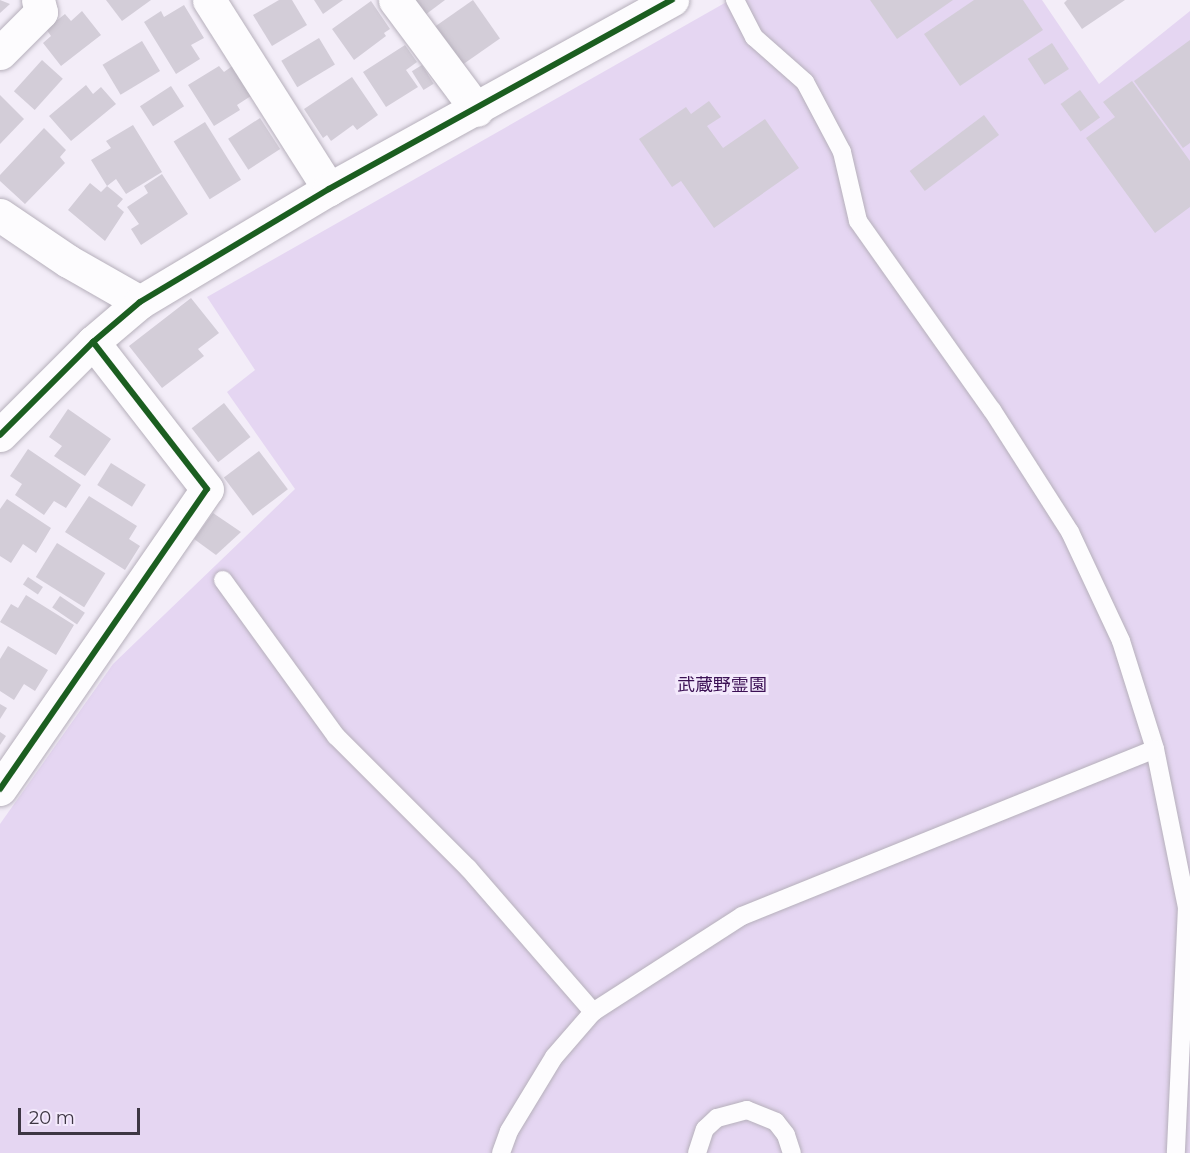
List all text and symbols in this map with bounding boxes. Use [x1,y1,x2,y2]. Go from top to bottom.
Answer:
park label: 武蔵野霊園 [677,674,767,696]
scale bar [21,1096,142,1134]
text: 20 m [29,1107,75,1129]

